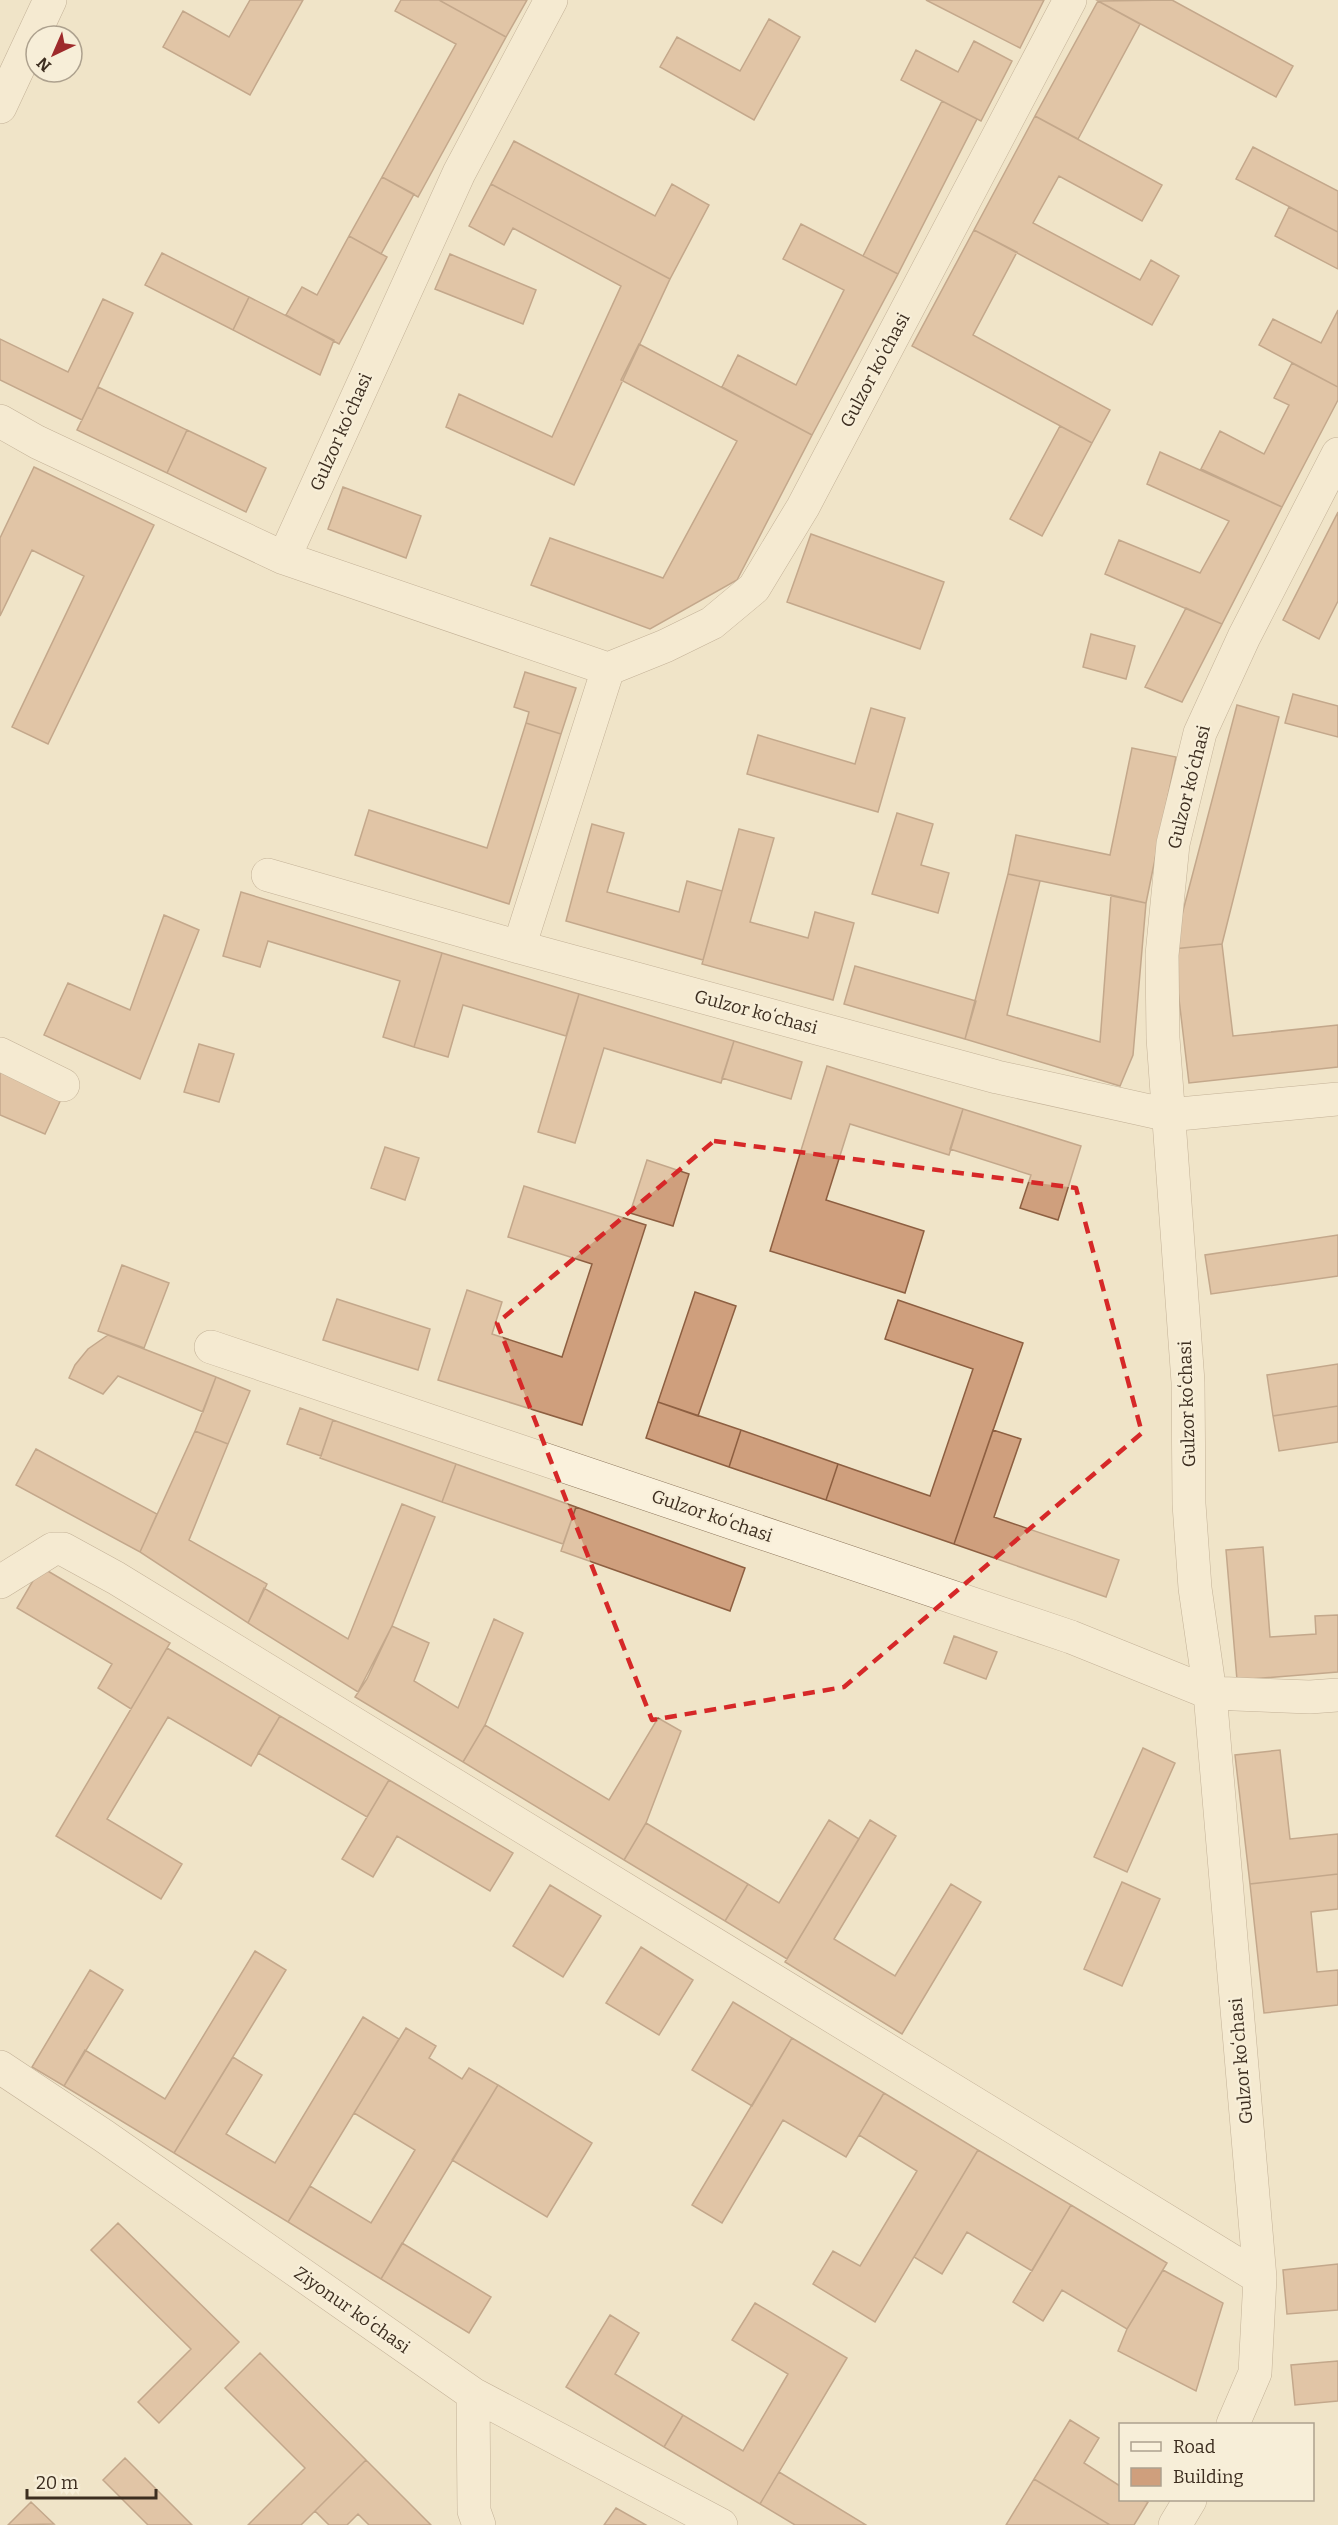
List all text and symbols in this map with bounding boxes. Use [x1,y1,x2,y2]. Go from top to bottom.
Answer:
north arrow [24,24,84,84]
text: N [33,53,55,76]
street label: Gulzor koʻchasi [836,309,914,431]
street label: Gulzor koʻchasi [305,370,377,494]
street label: Gulzor koʻchasi [1163,723,1215,851]
street label: Gulzor koʻchasi [692,985,820,1039]
street label: Gulzor koʻchasi [1174,1340,1200,1468]
street label: Gulzor koʻchasi [649,1485,775,1547]
street label: Gulzor koʻchasi [1225,1997,1257,2125]
street label: Ziyonur koʻchasi [290,2262,414,2358]
legend [1119,2423,1314,2501]
text: Road [1173,2436,1216,2458]
scale bar [27,2462,156,2500]
text: Building [1173,2466,1244,2488]
text: 20 m [36,2472,78,2494]

